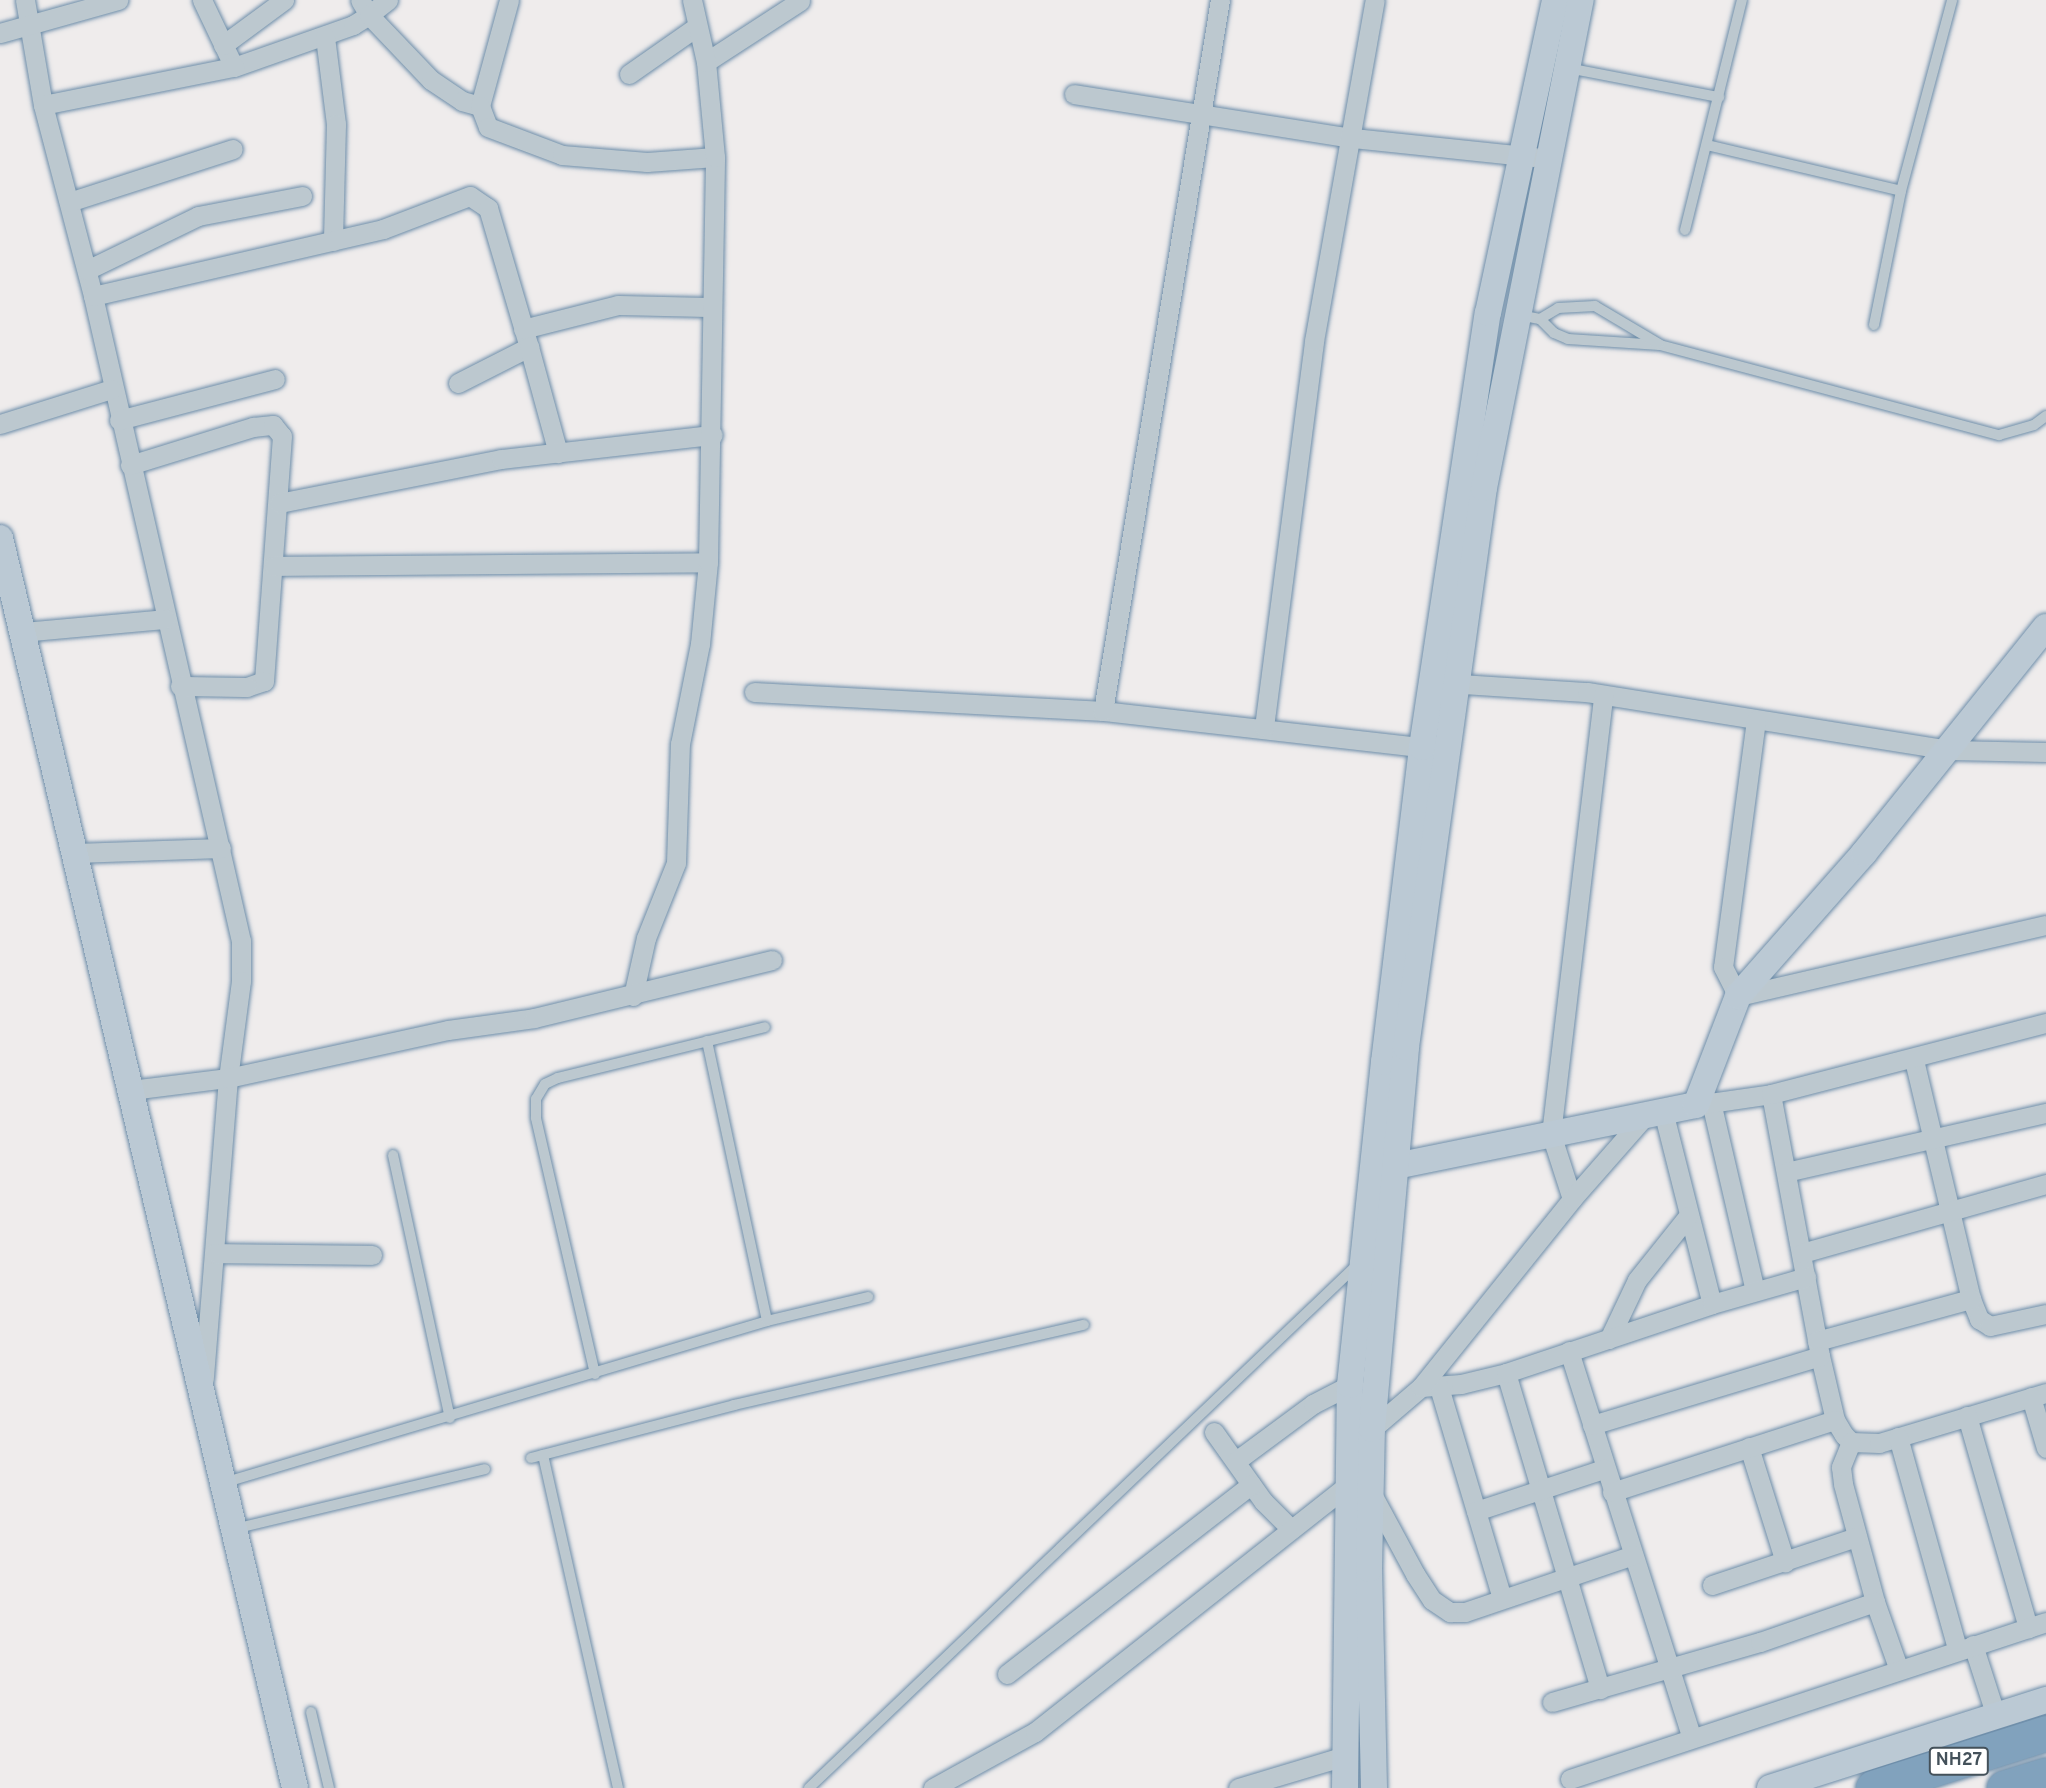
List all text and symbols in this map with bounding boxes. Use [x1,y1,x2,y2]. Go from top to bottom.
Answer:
road number: NH27 [1927,1746,1990,1776]

